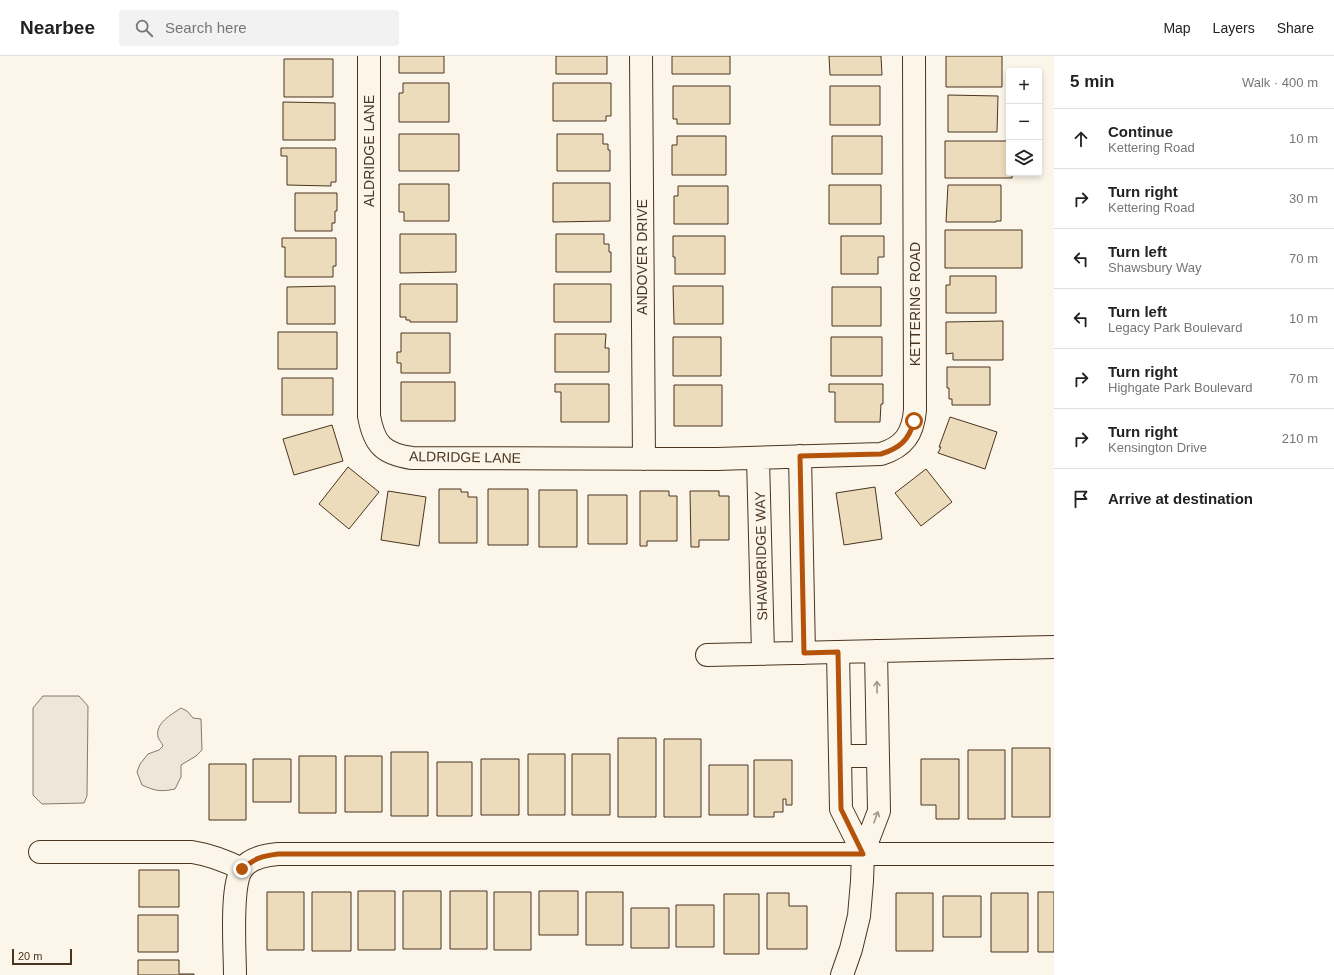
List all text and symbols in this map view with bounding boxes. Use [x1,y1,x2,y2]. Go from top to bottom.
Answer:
search box [119,10,399,46]
text: Nearbee [20,17,95,38]
icon: search [133,17,155,39]
text: Search here [165,19,247,36]
text: Map [1163,20,1191,36]
text: Layers [1213,20,1255,36]
text: Share [1277,20,1314,36]
map controls [1006,68,1042,176]
button: + [1006,68,1042,104]
text: 5 min [1070,72,1114,91]
text: Walk · 400 m [1242,75,1318,90]
street label: ALDRIDGE LANE [361,95,377,207]
button: − [1006,104,1042,140]
text: Continue [1108,123,1173,140]
icon: ahead [1070,128,1092,150]
text: 10 m [1289,131,1318,146]
button: layers [1006,140,1042,176]
text: Kettering Road [1108,140,1195,155]
text: Turn right [1108,183,1178,200]
icon: right [1070,188,1092,210]
text: 30 m [1289,191,1318,206]
street label: ANDOVER DRIVE [634,199,650,315]
text: Kettering Road [1108,200,1195,215]
street label: KETTERING ROAD [907,242,923,366]
text: Turn left [1108,243,1167,260]
icon: left [1070,248,1092,270]
text: 70 m [1289,251,1318,266]
text: Shawsbury Way [1108,260,1201,275]
text: Turn left [1108,303,1167,320]
icon: left [1070,308,1092,330]
text: 10 m [1289,311,1318,326]
text: Legacy Park Boulevard [1108,320,1242,335]
text: Turn right [1108,363,1178,380]
icon: right [1070,368,1092,390]
text: 70 m [1289,371,1318,386]
text: Highgate Park Boulevard [1108,380,1253,395]
route start [905,412,923,430]
text: Turn right [1108,423,1178,440]
icon: right [1070,428,1092,450]
text: 210 m [1282,431,1318,446]
text: Kensington Drive [1108,440,1207,455]
street label: ALDRIDGE LANE [409,448,521,466]
icon: arrive [1070,488,1092,510]
text: Arrive at destination [1108,490,1253,507]
street label: SHAWBRIDGE WAY [752,491,770,621]
one-way arrow [873,681,881,694]
one-way arrow [873,811,881,823]
route end [233,860,251,878]
scale bar [12,947,72,966]
text: 20 m [18,950,42,962]

